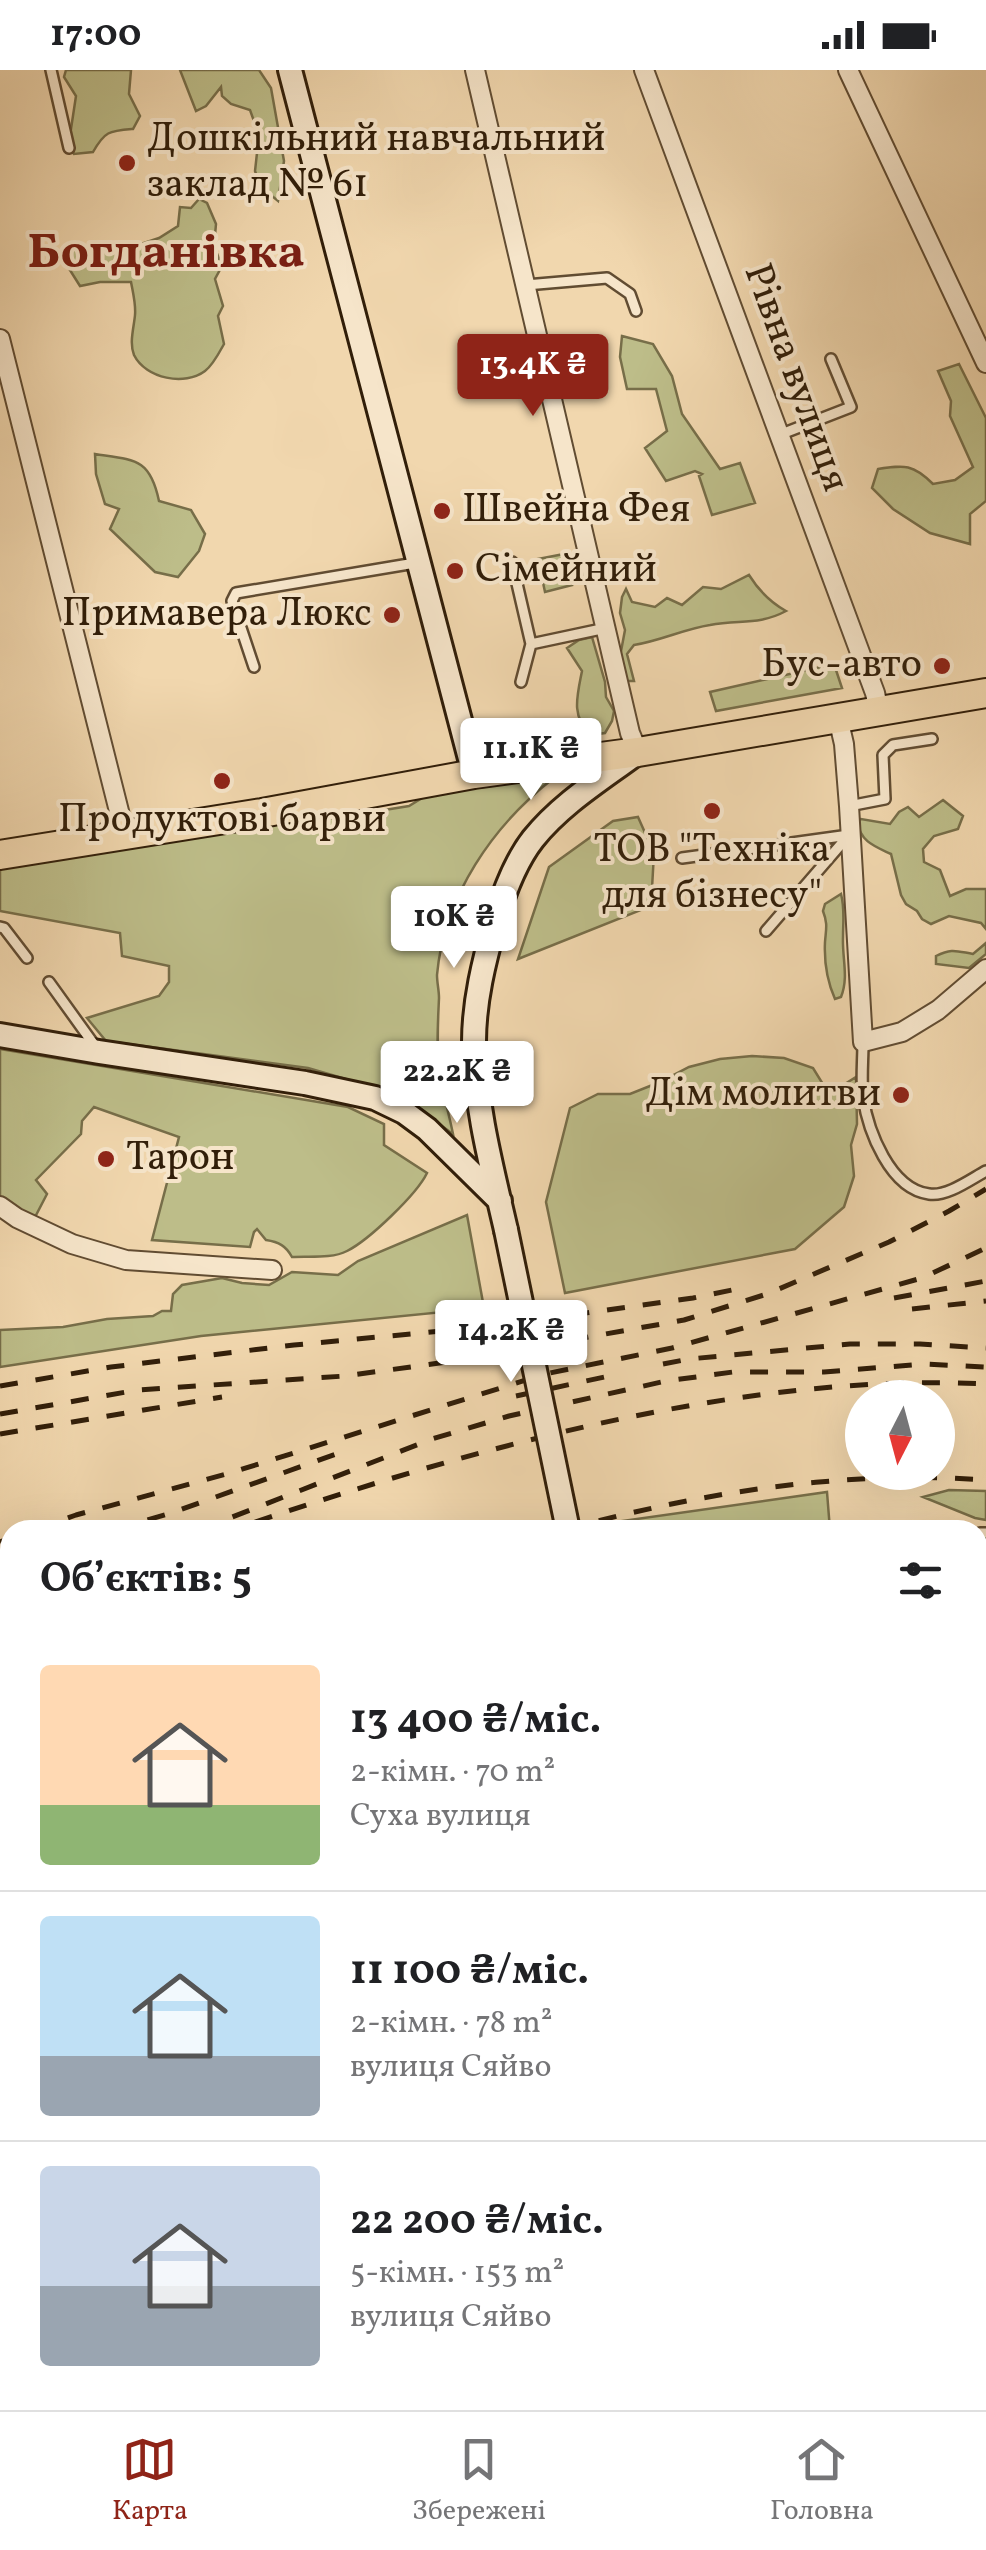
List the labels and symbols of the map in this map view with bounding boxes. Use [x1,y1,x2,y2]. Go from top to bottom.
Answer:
place label: Дошкільний навчальний заклад № 61 [147,112,605,214]
marker: Дошкільний навчальний заклад № 61 [116,152,138,174]
district label: Богданівка [27,219,305,289]
street label: Рівна вулиця [728,256,862,500]
pin: 13.4K ₴ [441,334,625,419]
place label: Швейна Фея [462,483,690,539]
marker: Швейна Фея [431,500,453,522]
place label: Сімейний [475,543,657,599]
marker: Сімейний [444,560,466,582]
place label: Примавера Люкс [62,587,372,643]
marker: Примавера Люкс [381,604,403,626]
place label: Бус-авто [761,638,922,694]
marker: Бус-авто [931,655,953,677]
pin: 11.1K ₴ [439,718,623,803]
marker: Продуктові барви [211,770,233,792]
place label: Продуктові барви [58,793,386,849]
marker: ТОВ "Техніка для бізнесу" [701,800,723,822]
place label: ТОВ "Техніка для бізнесу" [594,823,830,925]
pin: 10K ₴ [384,886,524,971]
pin: 22.2K ₴ [365,1041,549,1126]
place label: Дім молитви [645,1067,881,1123]
marker: Дім молитви [890,1084,912,1106]
place label: Тарон [126,1131,234,1187]
marker: Тарон [95,1148,117,1170]
pin: 14.2K ₴ [419,1300,603,1385]
north arrow [845,1380,955,1490]

